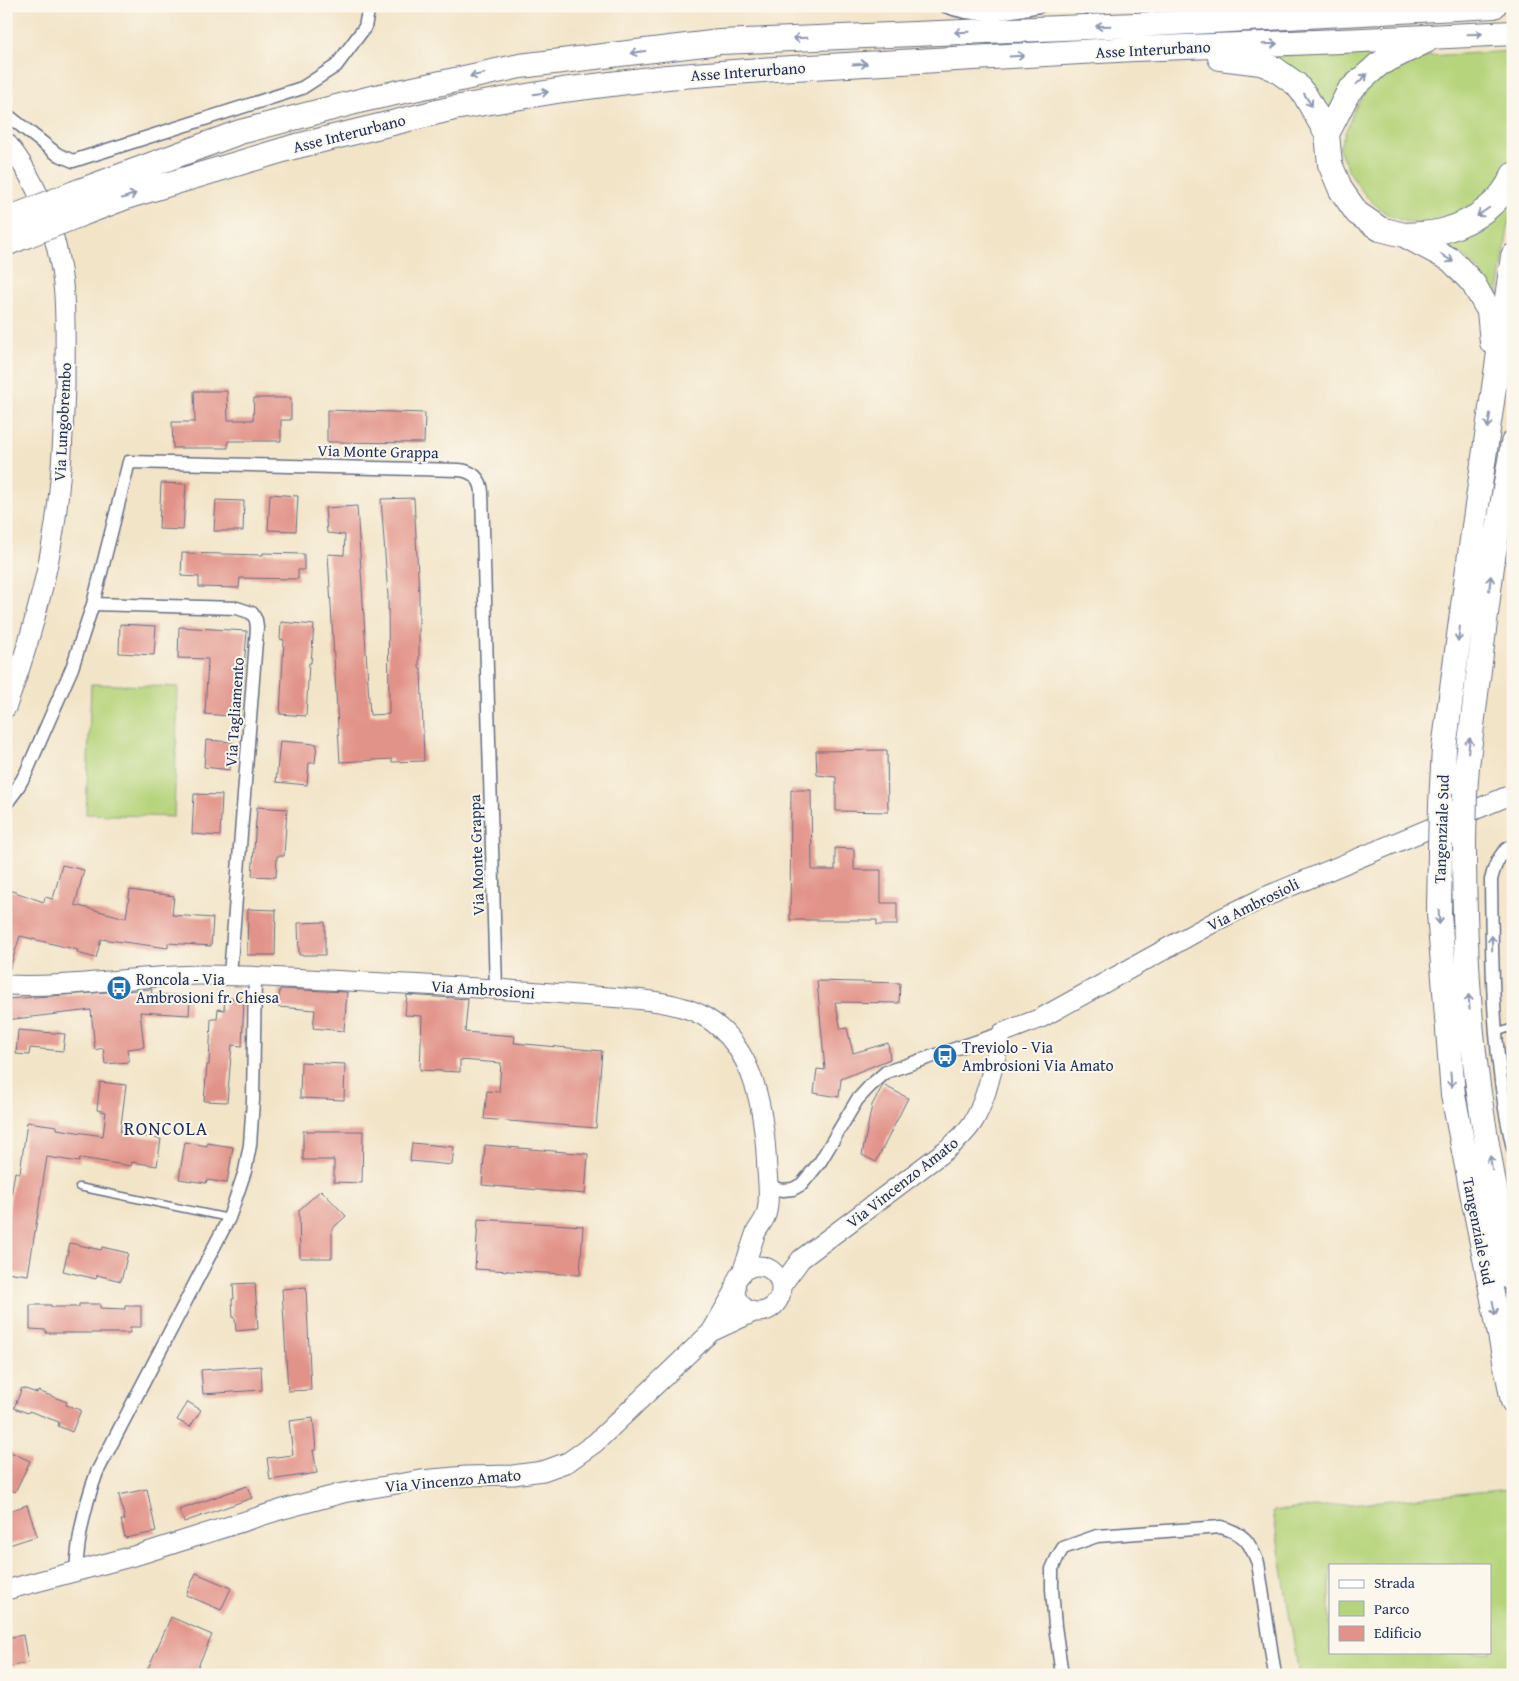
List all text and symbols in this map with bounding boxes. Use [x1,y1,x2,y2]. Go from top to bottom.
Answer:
one-way arrow [1095,22,1111,31]
one-way arrow [954,27,970,36]
one-way arrow [1466,29,1482,39]
one-way arrow [792,34,808,43]
street label: Asse Interurbano [1095,34,1211,64]
one-way arrow [1262,40,1278,49]
one-way arrow [630,47,646,57]
one-way arrow [1008,51,1024,60]
street label: Asse Interurbano [690,55,806,87]
one-way arrow [852,59,868,69]
one-way arrow [470,71,486,80]
one-way arrow [1356,73,1369,85]
one-way arrow [533,88,549,98]
one-way arrow [1303,92,1313,106]
street label: Asse Interurbano [290,107,408,159]
one-way arrow [121,191,137,200]
one-way arrow [1476,207,1490,217]
one-way arrow [1440,253,1454,264]
street label: Via Lungobrembo [47,362,77,482]
one-way arrow [1484,413,1494,429]
street label: Via Monte Grappa [317,438,439,464]
one-way arrow [1485,576,1495,592]
one-way arrow [1454,625,1464,641]
street label: Via Tagliamento [218,656,250,768]
one-way arrow [1465,737,1475,753]
street label: Tangenziale Sud [1427,774,1455,884]
street label: Via Monte Grappa [462,794,490,916]
street label: Via Ambrosioli [1203,871,1303,937]
one-way arrow [1435,909,1444,925]
one-way arrow [1487,935,1497,952]
place label: Roncola - Via Ambrosioni fr. Chiesa [136,967,280,1009]
street label: Via Ambrosioni [430,973,536,1005]
bus stop icon: Roncola - Via Ambrosioni fr. Chiesa [106,975,132,1001]
one-way arrow [1465,995,1474,1011]
place label: Treviolo - Via Ambrosioni Via Amato [962,1035,1114,1077]
bus stop icon: Treviolo - Via Ambrosioni Via Amato [932,1043,958,1069]
one-way arrow [1447,1071,1456,1087]
district label: RONCOLA [124,1114,208,1142]
street label: Via Vincenzo Amato [841,1131,963,1233]
one-way arrow [1485,1156,1495,1172]
street label: Tangenziale Sud [1457,1175,1501,1287]
one-way arrow [1490,1299,1500,1315]
street label: Via Vincenzo Amato [384,1462,522,1498]
legend [1329,1564,1492,1654]
text: Strada [1374,1572,1415,1593]
text: Parco [1374,1598,1410,1619]
text: Edificio [1374,1622,1422,1643]

